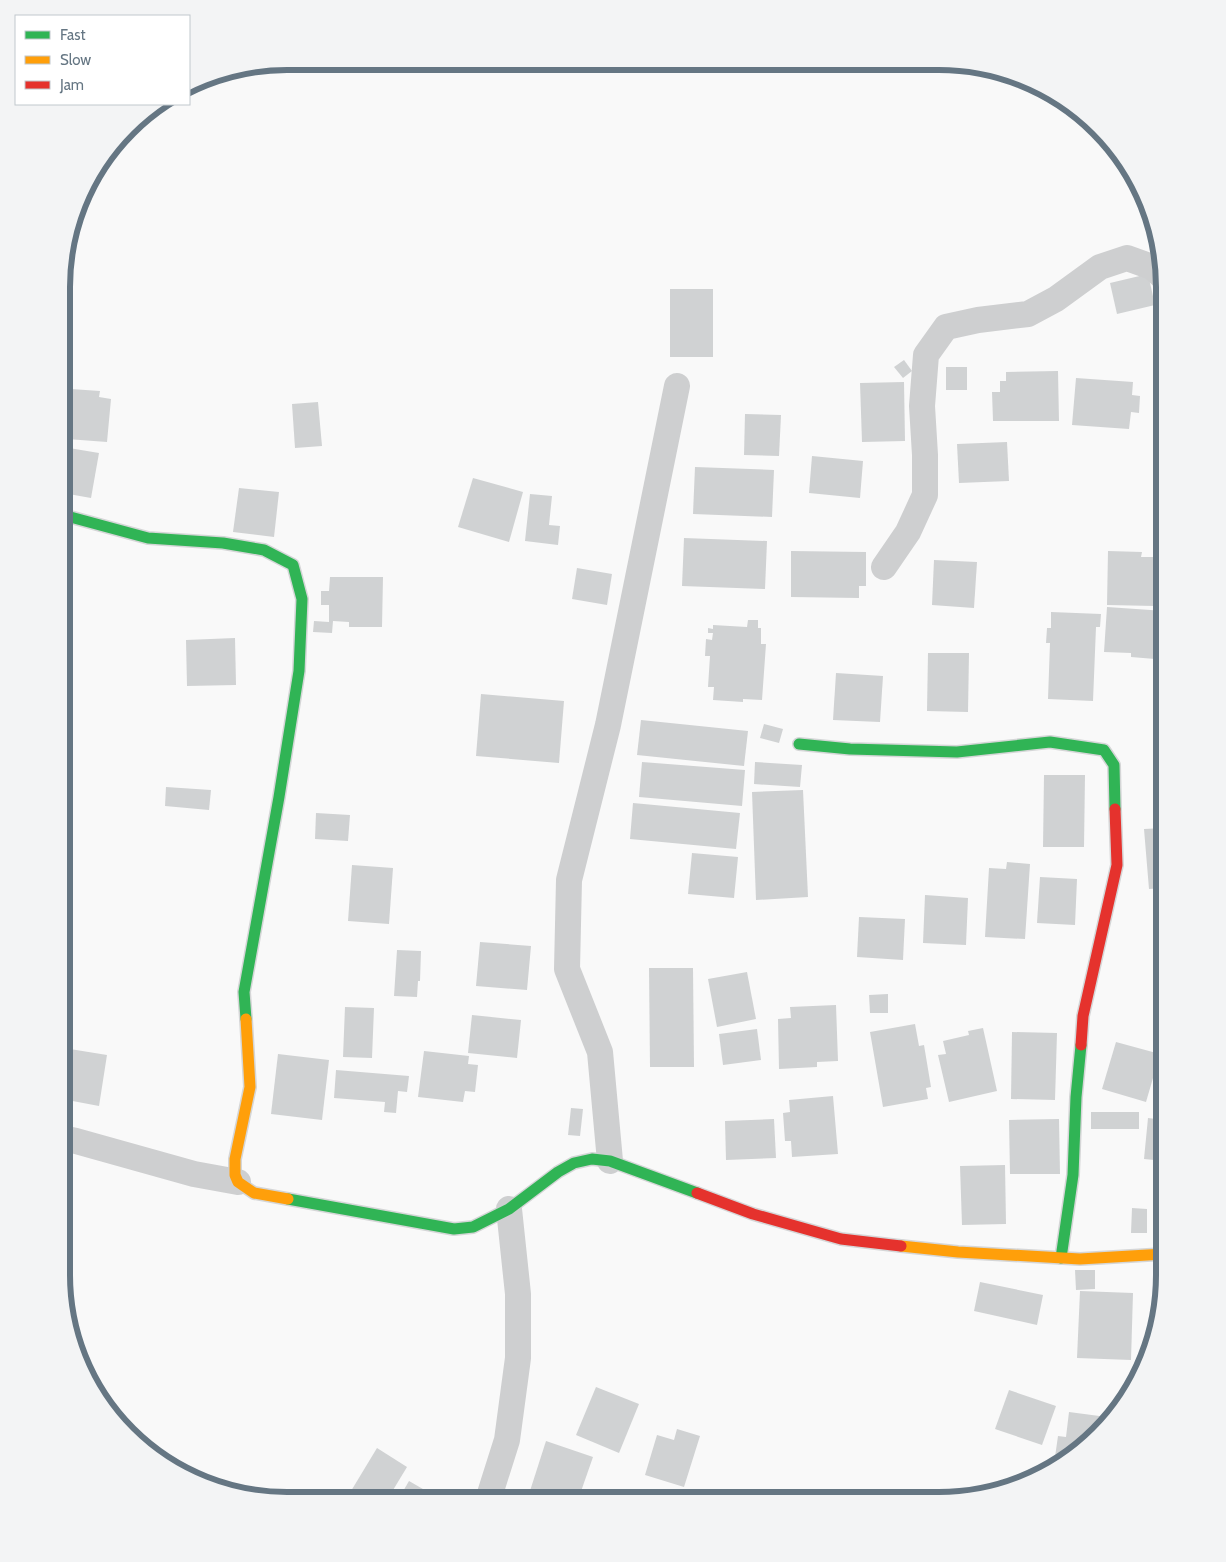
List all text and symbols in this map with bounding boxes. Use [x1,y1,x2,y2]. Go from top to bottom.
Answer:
legend [15,15,190,105]
text: Fast [60,26,85,44]
text: Slow [60,51,91,69]
text: Jam [59,76,84,94]

